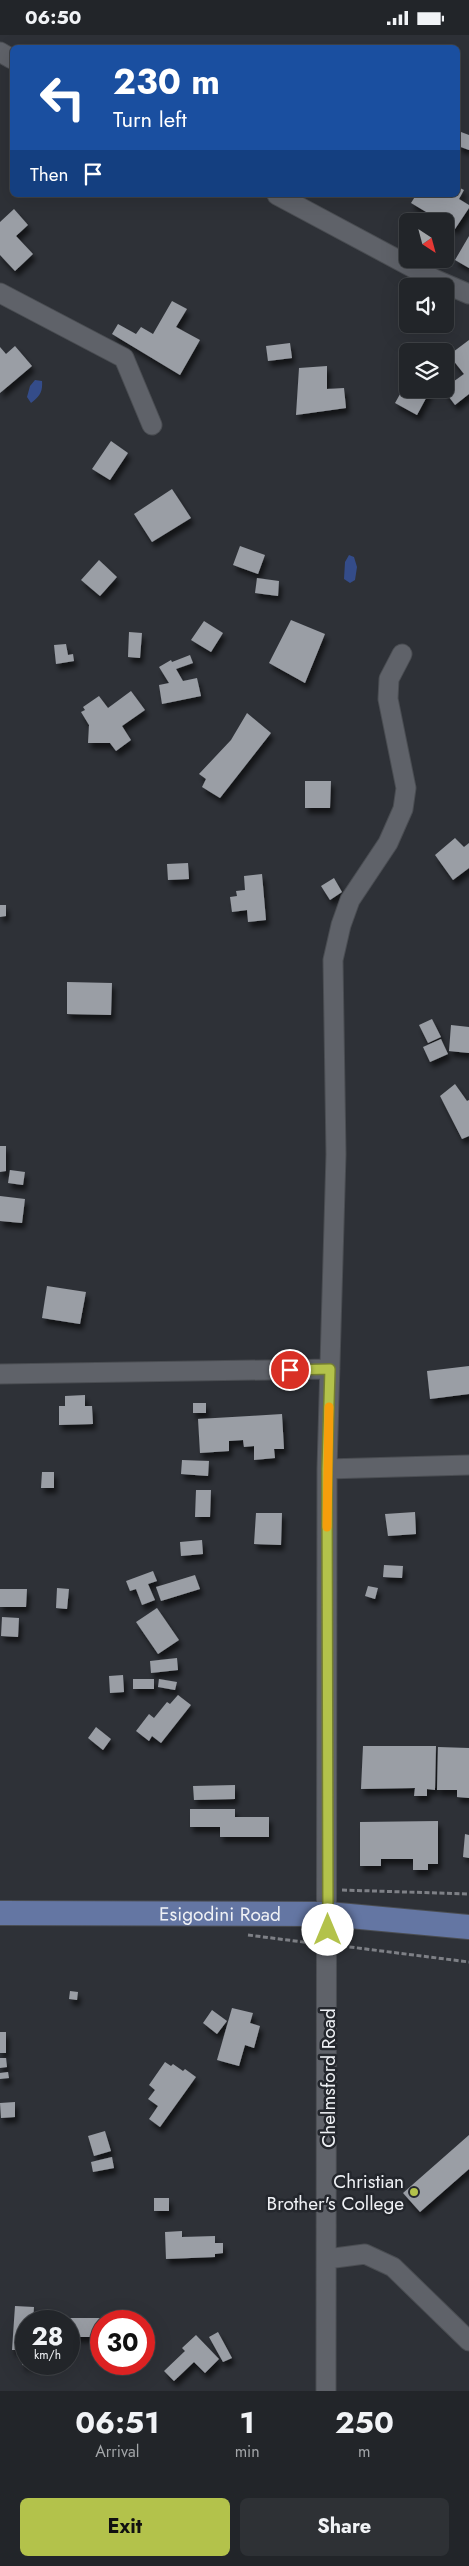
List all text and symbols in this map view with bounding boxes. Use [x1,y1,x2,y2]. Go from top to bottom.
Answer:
text: 06:50 [25,4,81,31]
text: 230 m [113,57,220,107]
icon: left [30,65,95,130]
text: Turn left [113,103,187,135]
icon: arrive [79,160,107,188]
text: Then [30,161,69,188]
north arrow [399,213,454,267]
map controls [399,213,454,398]
button: sound [399,278,454,333]
button: layers [399,343,454,398]
pin [269,1349,311,1391]
icon: arrive [276,1356,304,1384]
street label: Esigodini Road [159,1900,281,1927]
position arrow [301,1903,353,1955]
street label: Chelmsford Road [315,2008,342,2148]
place label: Christian Brother's College [267,2168,404,2217]
marker: Christian Brother's College [408,2186,420,2198]
speed limit sign: 30 [90,2310,155,2375]
text: 28 [31,2318,64,2354]
text: km/h [34,2346,61,2364]
text: 06:51 [75,2401,159,2444]
text: 1 [240,2401,255,2444]
text: 250 [335,2401,394,2444]
text: Arrival [95,2440,139,2463]
text: min [235,2440,260,2463]
text: m [358,2440,371,2463]
button: Exit [20,2498,230,2556]
button: Share [240,2498,449,2556]

